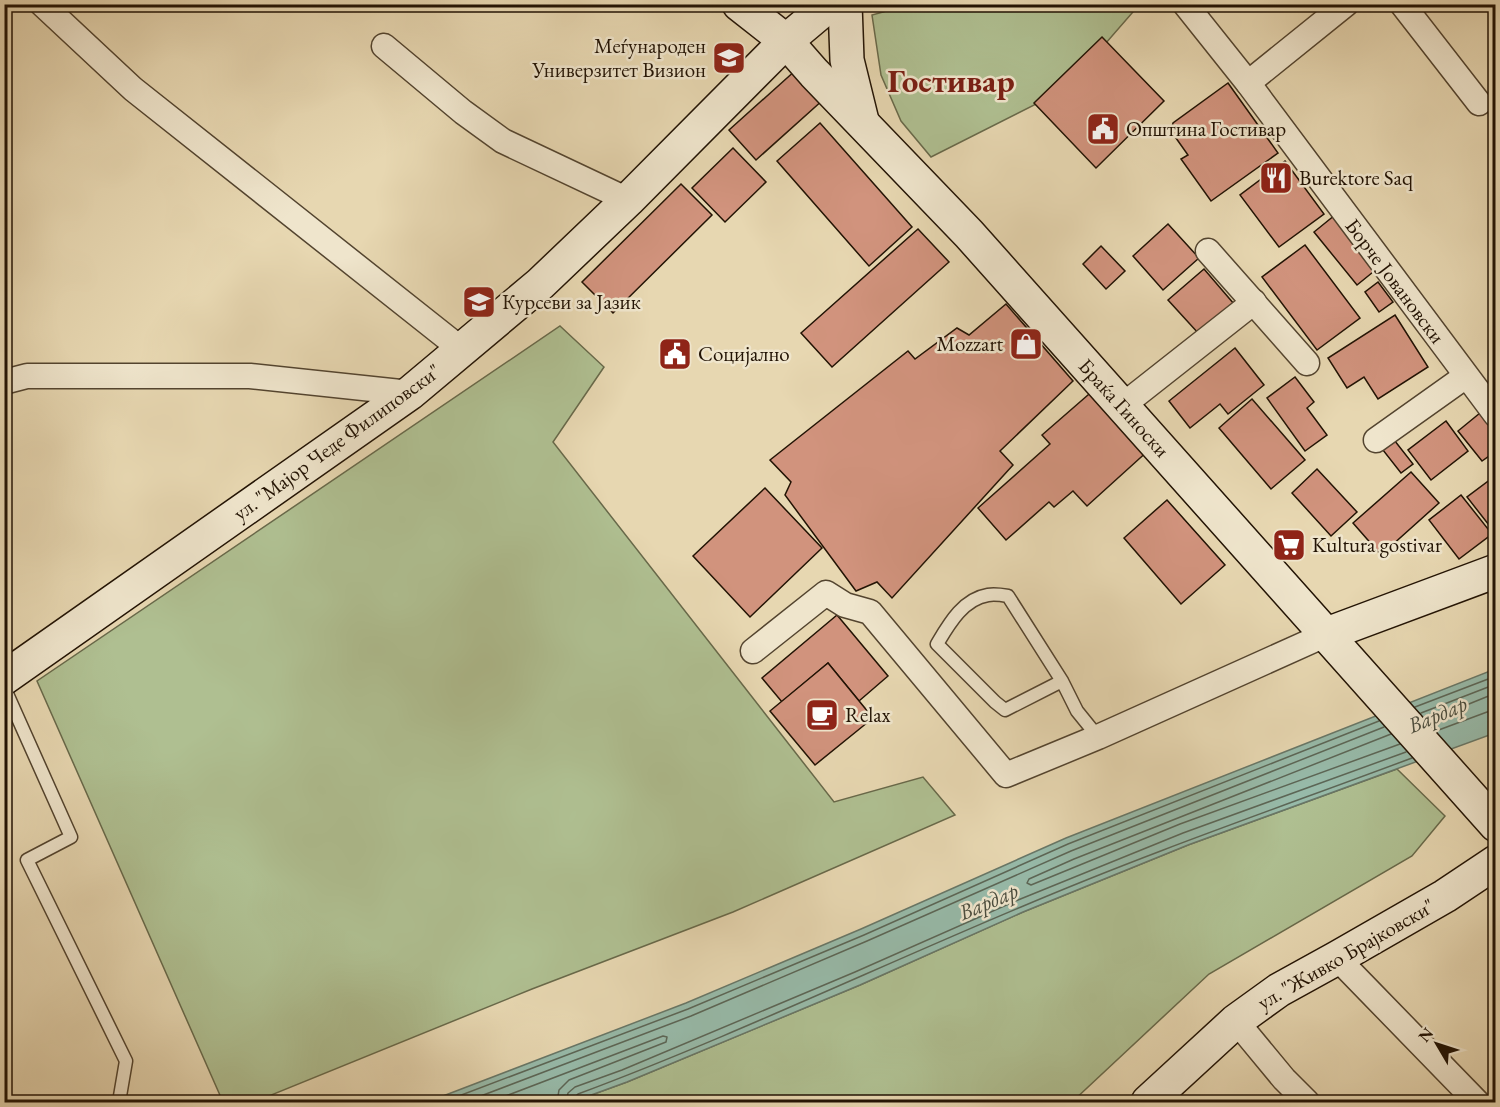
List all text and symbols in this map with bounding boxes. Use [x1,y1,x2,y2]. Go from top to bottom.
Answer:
place label: Меѓународен Универзитет Визион [531,32,706,83]
school or university icon: Меѓународен Универзитет Визион [711,40,747,76]
district label: Гостивар [887,59,1015,102]
public building icon: Општина Гостивар [1085,111,1121,147]
place label: Општина Гостивар [1126,115,1286,142]
restaurant icon: Burektore Saq [1258,160,1294,196]
place label: Burektore Saq [1299,164,1413,191]
street label: Борче Јовановски [1340,213,1451,349]
school or university icon: Курсеви за Јазик [461,284,497,320]
place label: Курсеви за Јазик [502,288,641,315]
shop icon: Mozzart [1008,326,1044,362]
place label: Mozzart [937,330,1003,357]
public building icon: Социјално [657,336,693,372]
place label: Социјално [698,340,790,367]
street label: Браќа Гиноски [1073,353,1176,463]
street label: ул. "Мајор Чеде Филиповски" [227,357,446,526]
supermarket icon: Kultura gostivar [1271,527,1307,563]
place label: Kultura gostivar [1312,531,1442,558]
water label: Вардар [1402,689,1472,740]
cafe icon: Relax [804,697,840,733]
place label: Relax [845,701,891,728]
water label: Вардар [953,876,1023,927]
street label: ул. "Живко Брајковски" [1252,892,1439,1015]
north arrow [1407,1014,1467,1074]
text: N [1413,1023,1438,1047]

